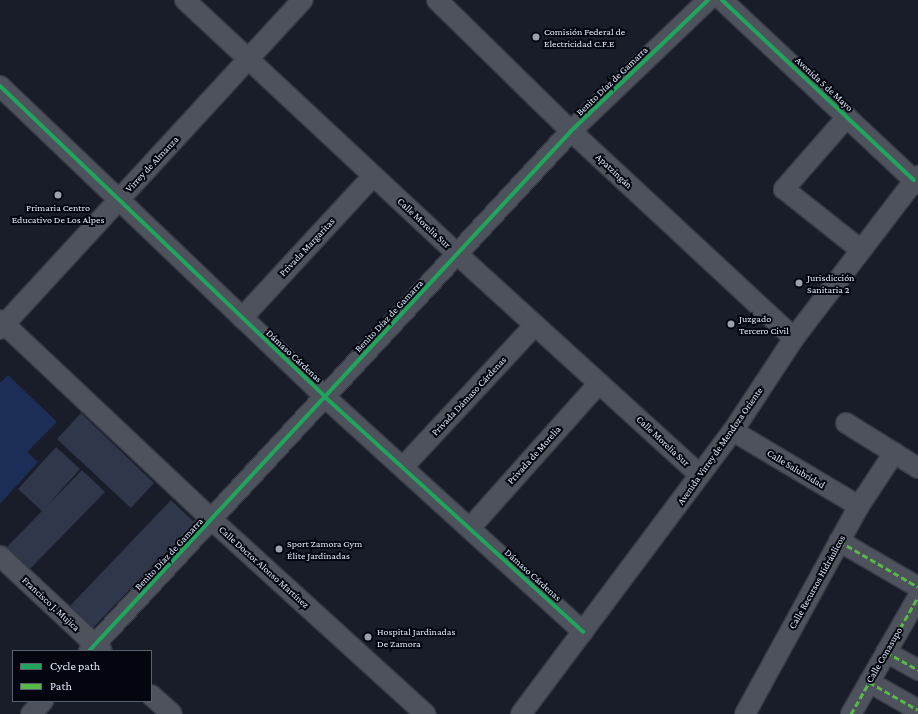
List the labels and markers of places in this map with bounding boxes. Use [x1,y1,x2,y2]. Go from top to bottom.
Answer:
place label: Comisión Federal de Electricidad C.F.E [544,25,625,48]
marker: Comisión Federal de Electricidad C.F.E [531,32,541,42]
marker: Primaria Centro Educativo De Los Alpes [53,190,63,200]
place label: Primaria Centro Educativo De Los Alpes [12,201,104,224]
place label: Jurisdicción Sanitaria 2 [807,271,854,294]
marker: Jurisdicción Sanitaria 2 [794,278,804,288]
place label: Juzgado Tercero Civil [739,312,789,336]
marker: Juzgado Tercero Civil [726,319,736,329]
place label: Sport Zamora Gym Élite Jardinadas [287,537,362,560]
marker: Sport Zamora Gym Élite Jardinadas [274,544,284,554]
place label: Hospital Jardinadas De Zamora [377,625,455,648]
marker: Hospital Jardinadas De Zamora [362,631,374,643]

